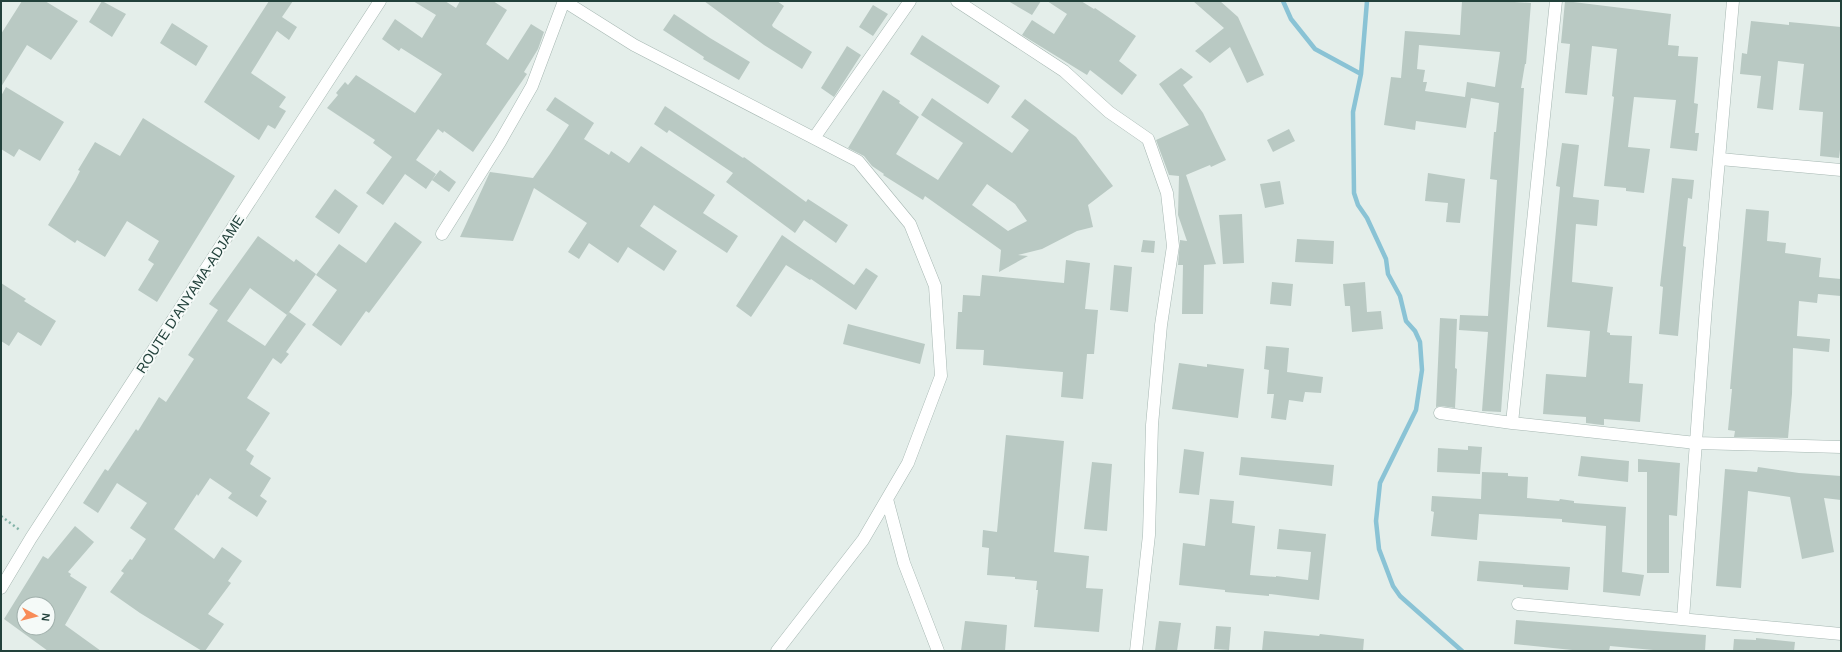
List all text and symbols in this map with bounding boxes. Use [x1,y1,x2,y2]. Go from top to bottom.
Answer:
street label: ROUTE D'ANYAMA-ADJAME [133,212,247,376]
north arrow [16,596,56,636]
text: N [39,613,52,622]

